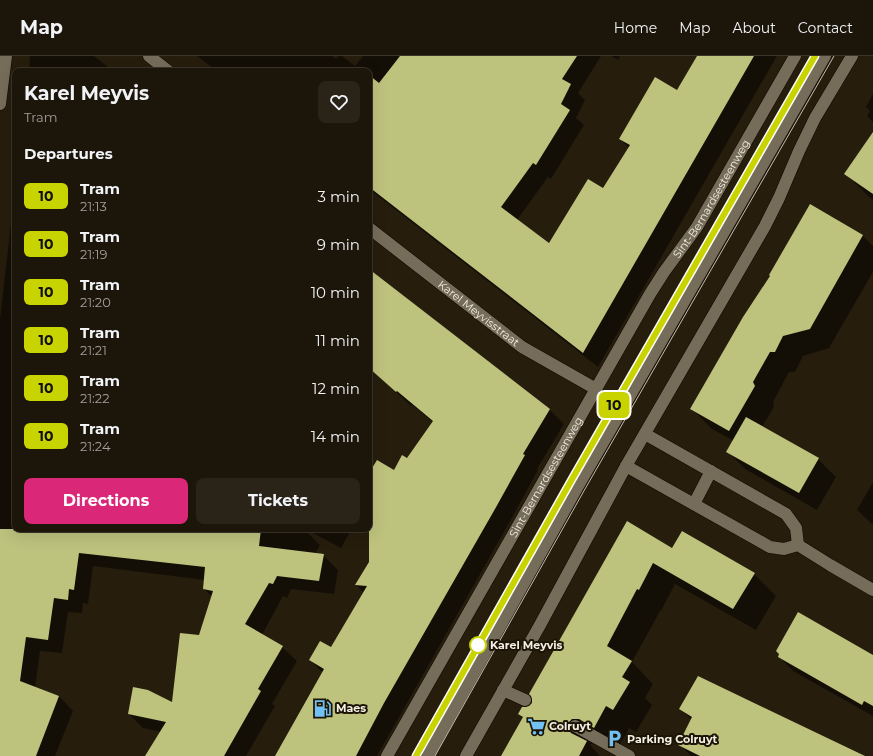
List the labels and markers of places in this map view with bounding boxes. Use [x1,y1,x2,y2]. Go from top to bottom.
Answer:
marker: Karel Meyvis [469,636,487,654]
place label: Karel Meyvis [490,638,563,652]
fuel station icon: Maes [313,698,333,718]
place label: Maes [336,701,366,715]
supermarket icon: Colruyt [526,716,546,736]
place label: Colruyt [549,719,591,733]
parking icon: Parking Colruyt [604,729,624,749]
place label: Parking Colruyt [627,732,718,746]

